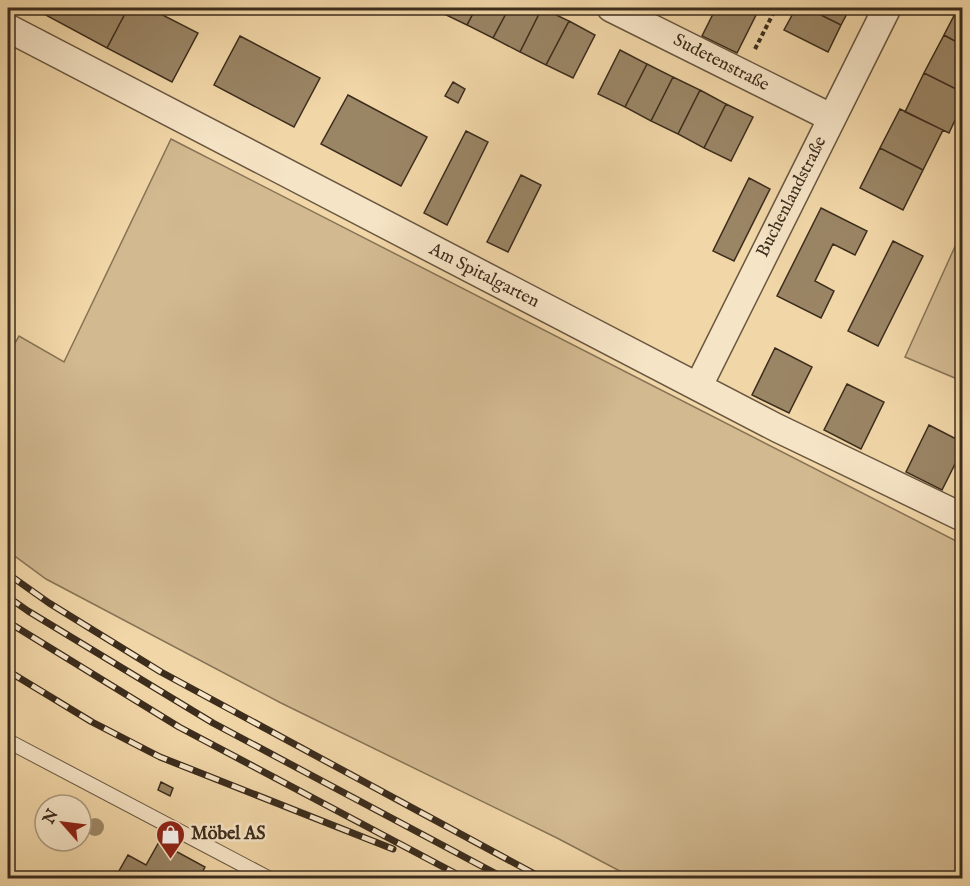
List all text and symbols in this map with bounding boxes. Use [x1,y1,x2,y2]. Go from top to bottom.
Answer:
street label: Sudetenstraße [669,29,773,97]
street label: Buchenlandstraße [752,133,832,261]
street label: Am Spitalgarten [424,238,543,314]
north arrow [33,793,93,853]
text: N [39,806,64,829]
shop icon: Möbel AS [154,818,186,860]
place label: Möbel AS [191,823,266,846]

